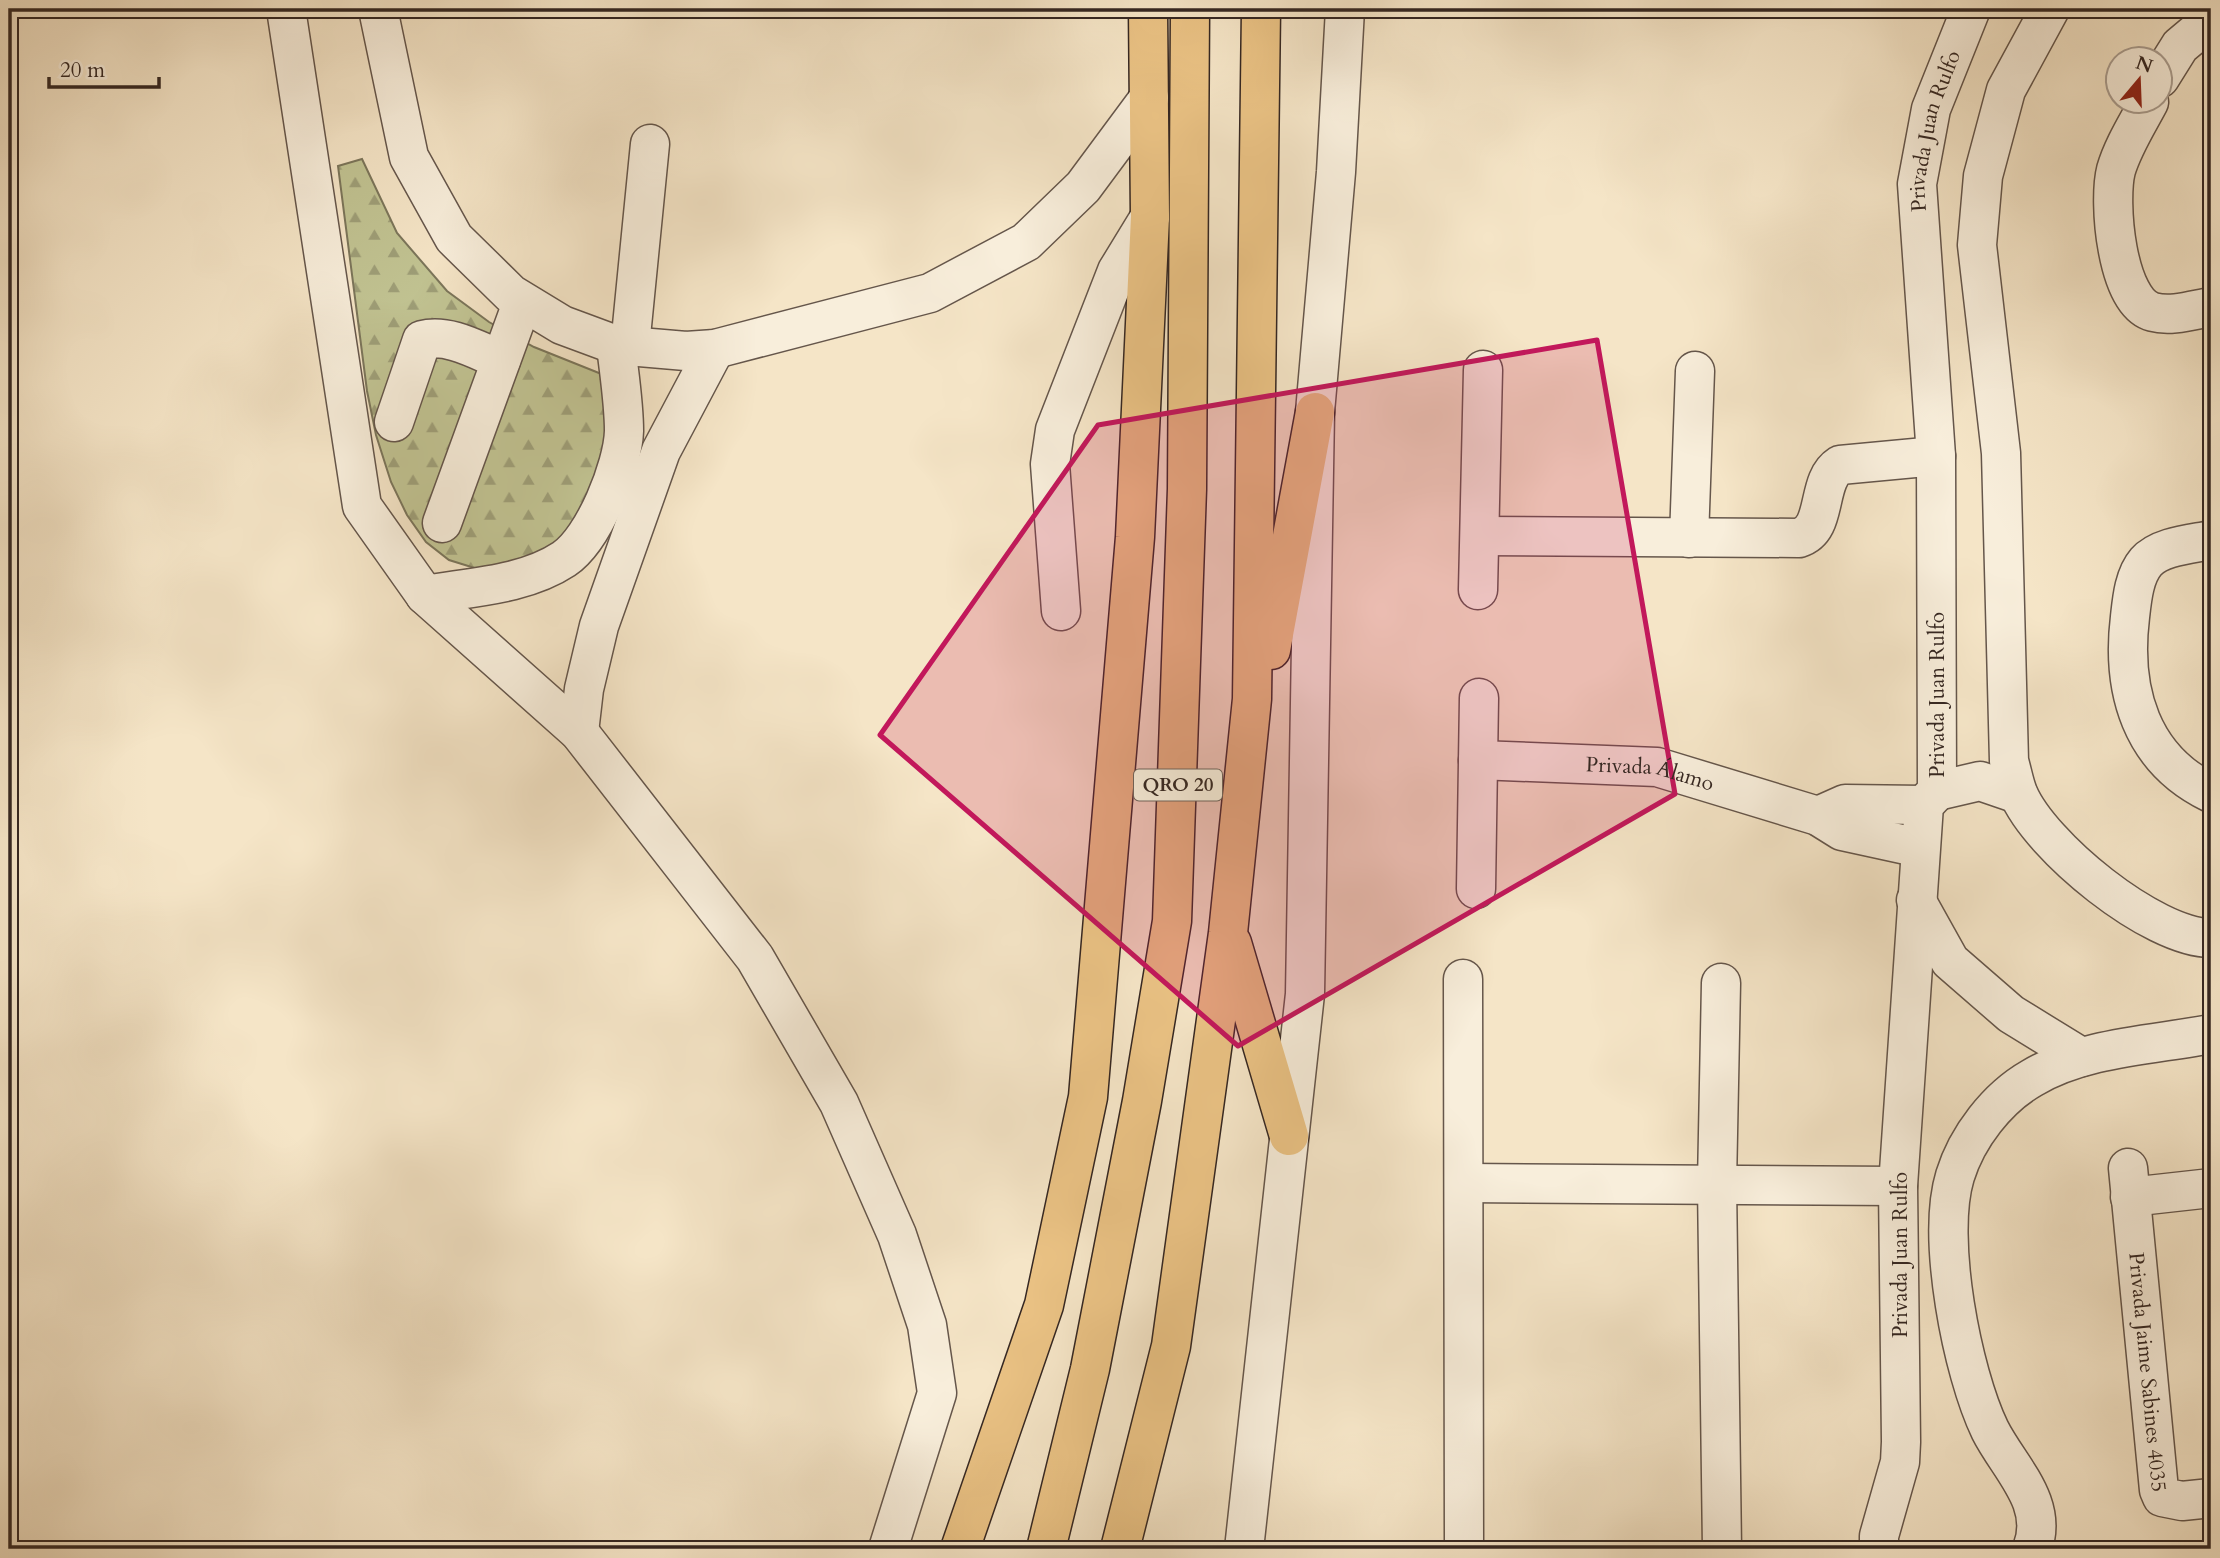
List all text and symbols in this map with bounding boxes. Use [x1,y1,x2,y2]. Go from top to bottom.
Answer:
scale bar [49,46,159,90]
street label: Privada Juan Rulfo [1902,46,1968,213]
north arrow [2104,46,2174,116]
text: N [2132,50,2157,80]
text: 20 m [60,56,105,85]
street label: Privada Juan Rulfo [1923,612,1952,778]
street label: Privada Álamo [1585,750,1718,798]
road number: QRO 20 [1134,770,1222,800]
street label: Privada Juan Rulfo [1886,1172,1915,1338]
street label: Privada Jaime Sabines 4035 [2122,1251,2174,1493]

